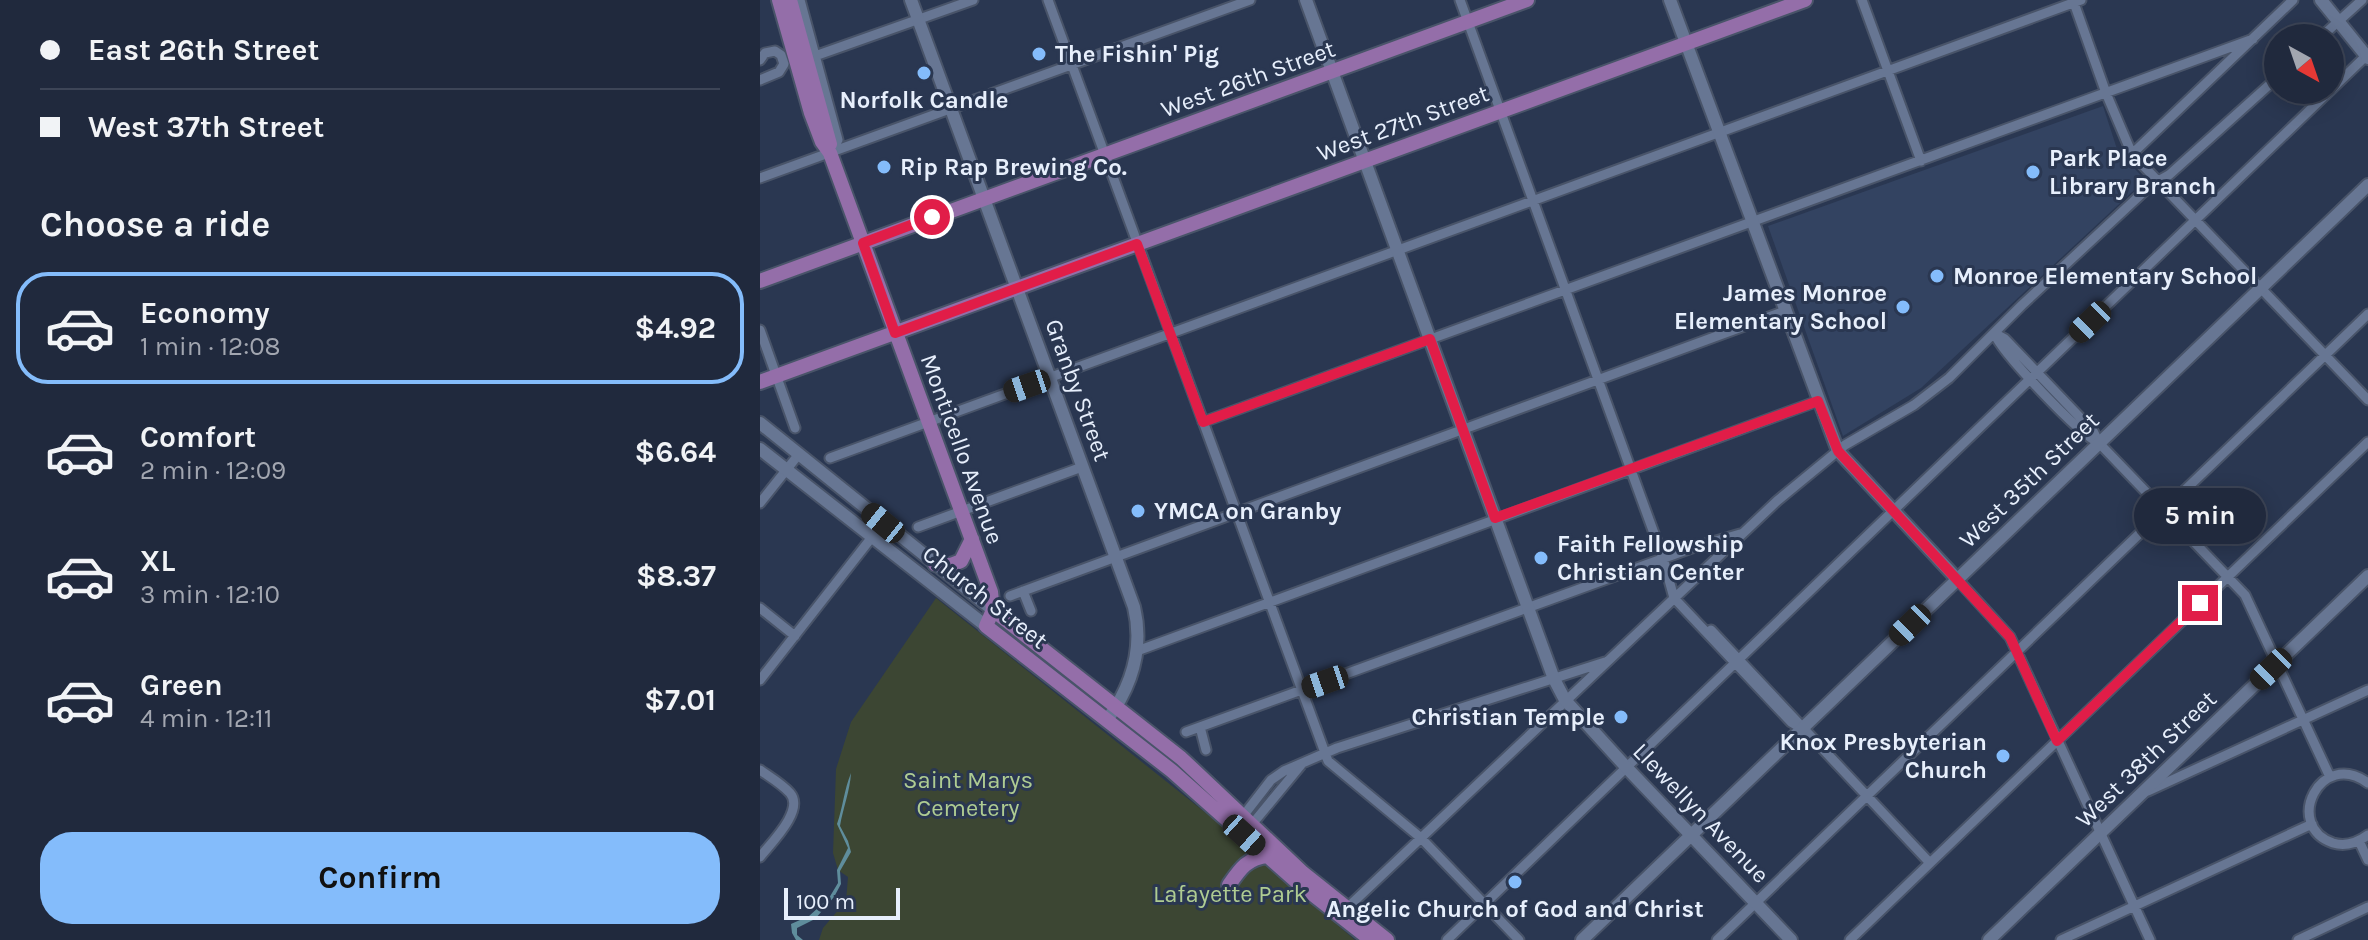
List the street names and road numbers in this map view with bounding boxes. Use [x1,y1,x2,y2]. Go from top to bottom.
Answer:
street label: West 26th Street [1157,35,1339,123]
street label: West 27th Street [1313,79,1493,167]
street label: Granby Street [1039,315,1117,465]
street label: Monticello Avenue [915,350,1009,548]
street label: West 35th Street [1953,406,2105,554]
street label: Church Street [917,540,1053,654]
street label: West 38th Street [2070,685,2222,833]
street label: Llewellyn Avenue [1627,737,1775,889]

